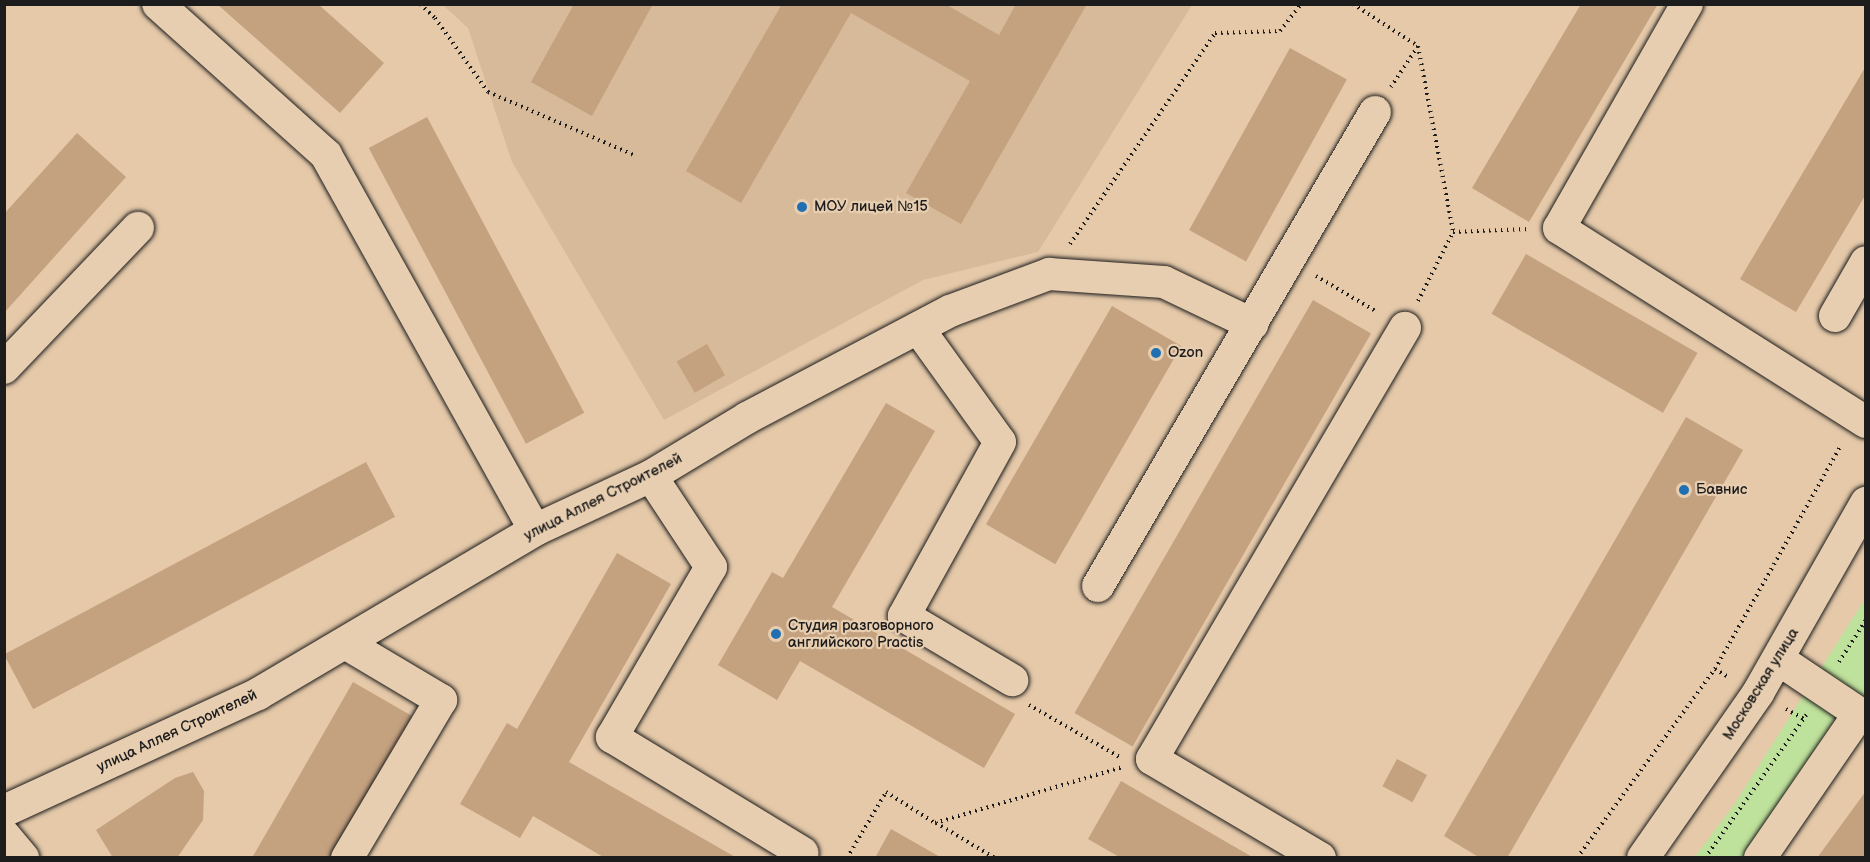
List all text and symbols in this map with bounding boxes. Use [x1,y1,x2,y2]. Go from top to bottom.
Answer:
place label: МОУ лицей №15 [814,198,928,216]
marker: МОУ лицей №15 [795,200,809,214]
place label: Ozon [1168,344,1203,362]
marker: Ozon [1149,346,1163,360]
street label: улица Аллея Строителей [521,449,685,545]
place label: Бавнис [1696,481,1747,499]
marker: Бавнис [1677,483,1691,497]
place label: Студия разговорного английского Practis [788,616,934,651]
street label: Московская улица [1719,625,1803,743]
marker: Студия разговорного английского Practis [769,627,783,641]
street label: улица Аллея Строителей [94,686,260,776]

